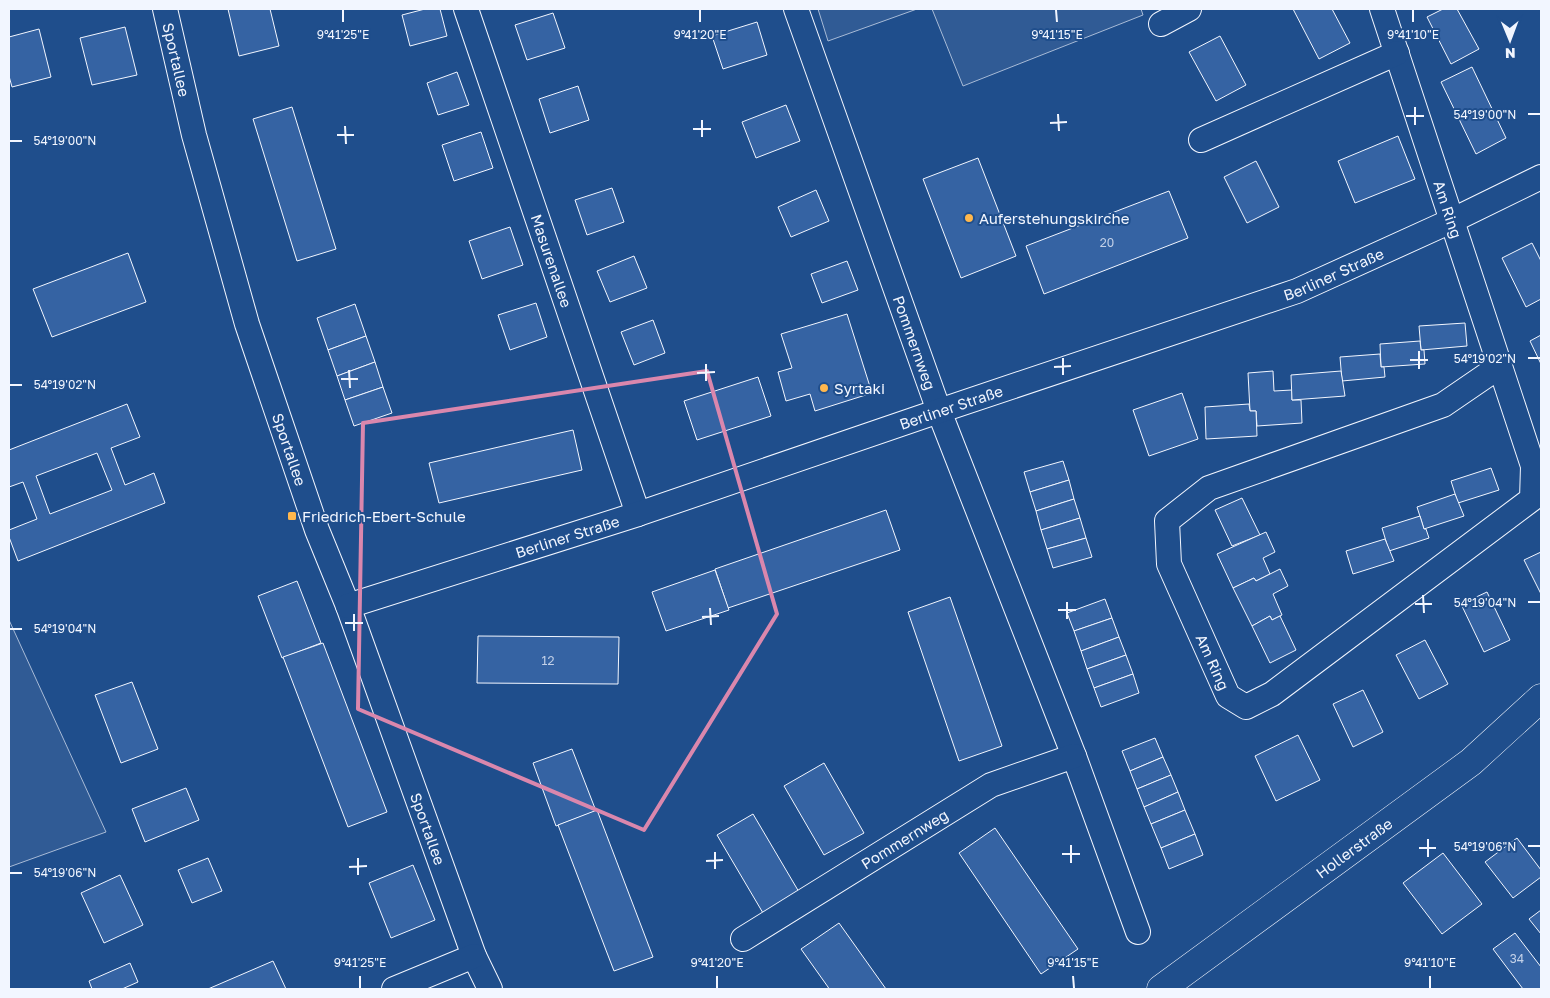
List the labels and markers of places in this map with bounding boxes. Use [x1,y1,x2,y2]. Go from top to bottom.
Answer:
place label: Auferstehungskirche [979,209,1130,227]
marker: Auferstehungskirche [963,212,975,224]
place label: Syrtaki [834,379,885,397]
marker: Syrtaki [818,382,830,394]
place label: Friedrich-Ebert-Schule [302,507,466,525]
marker: Friedrich-Ebert-Schule [286,510,298,522]

